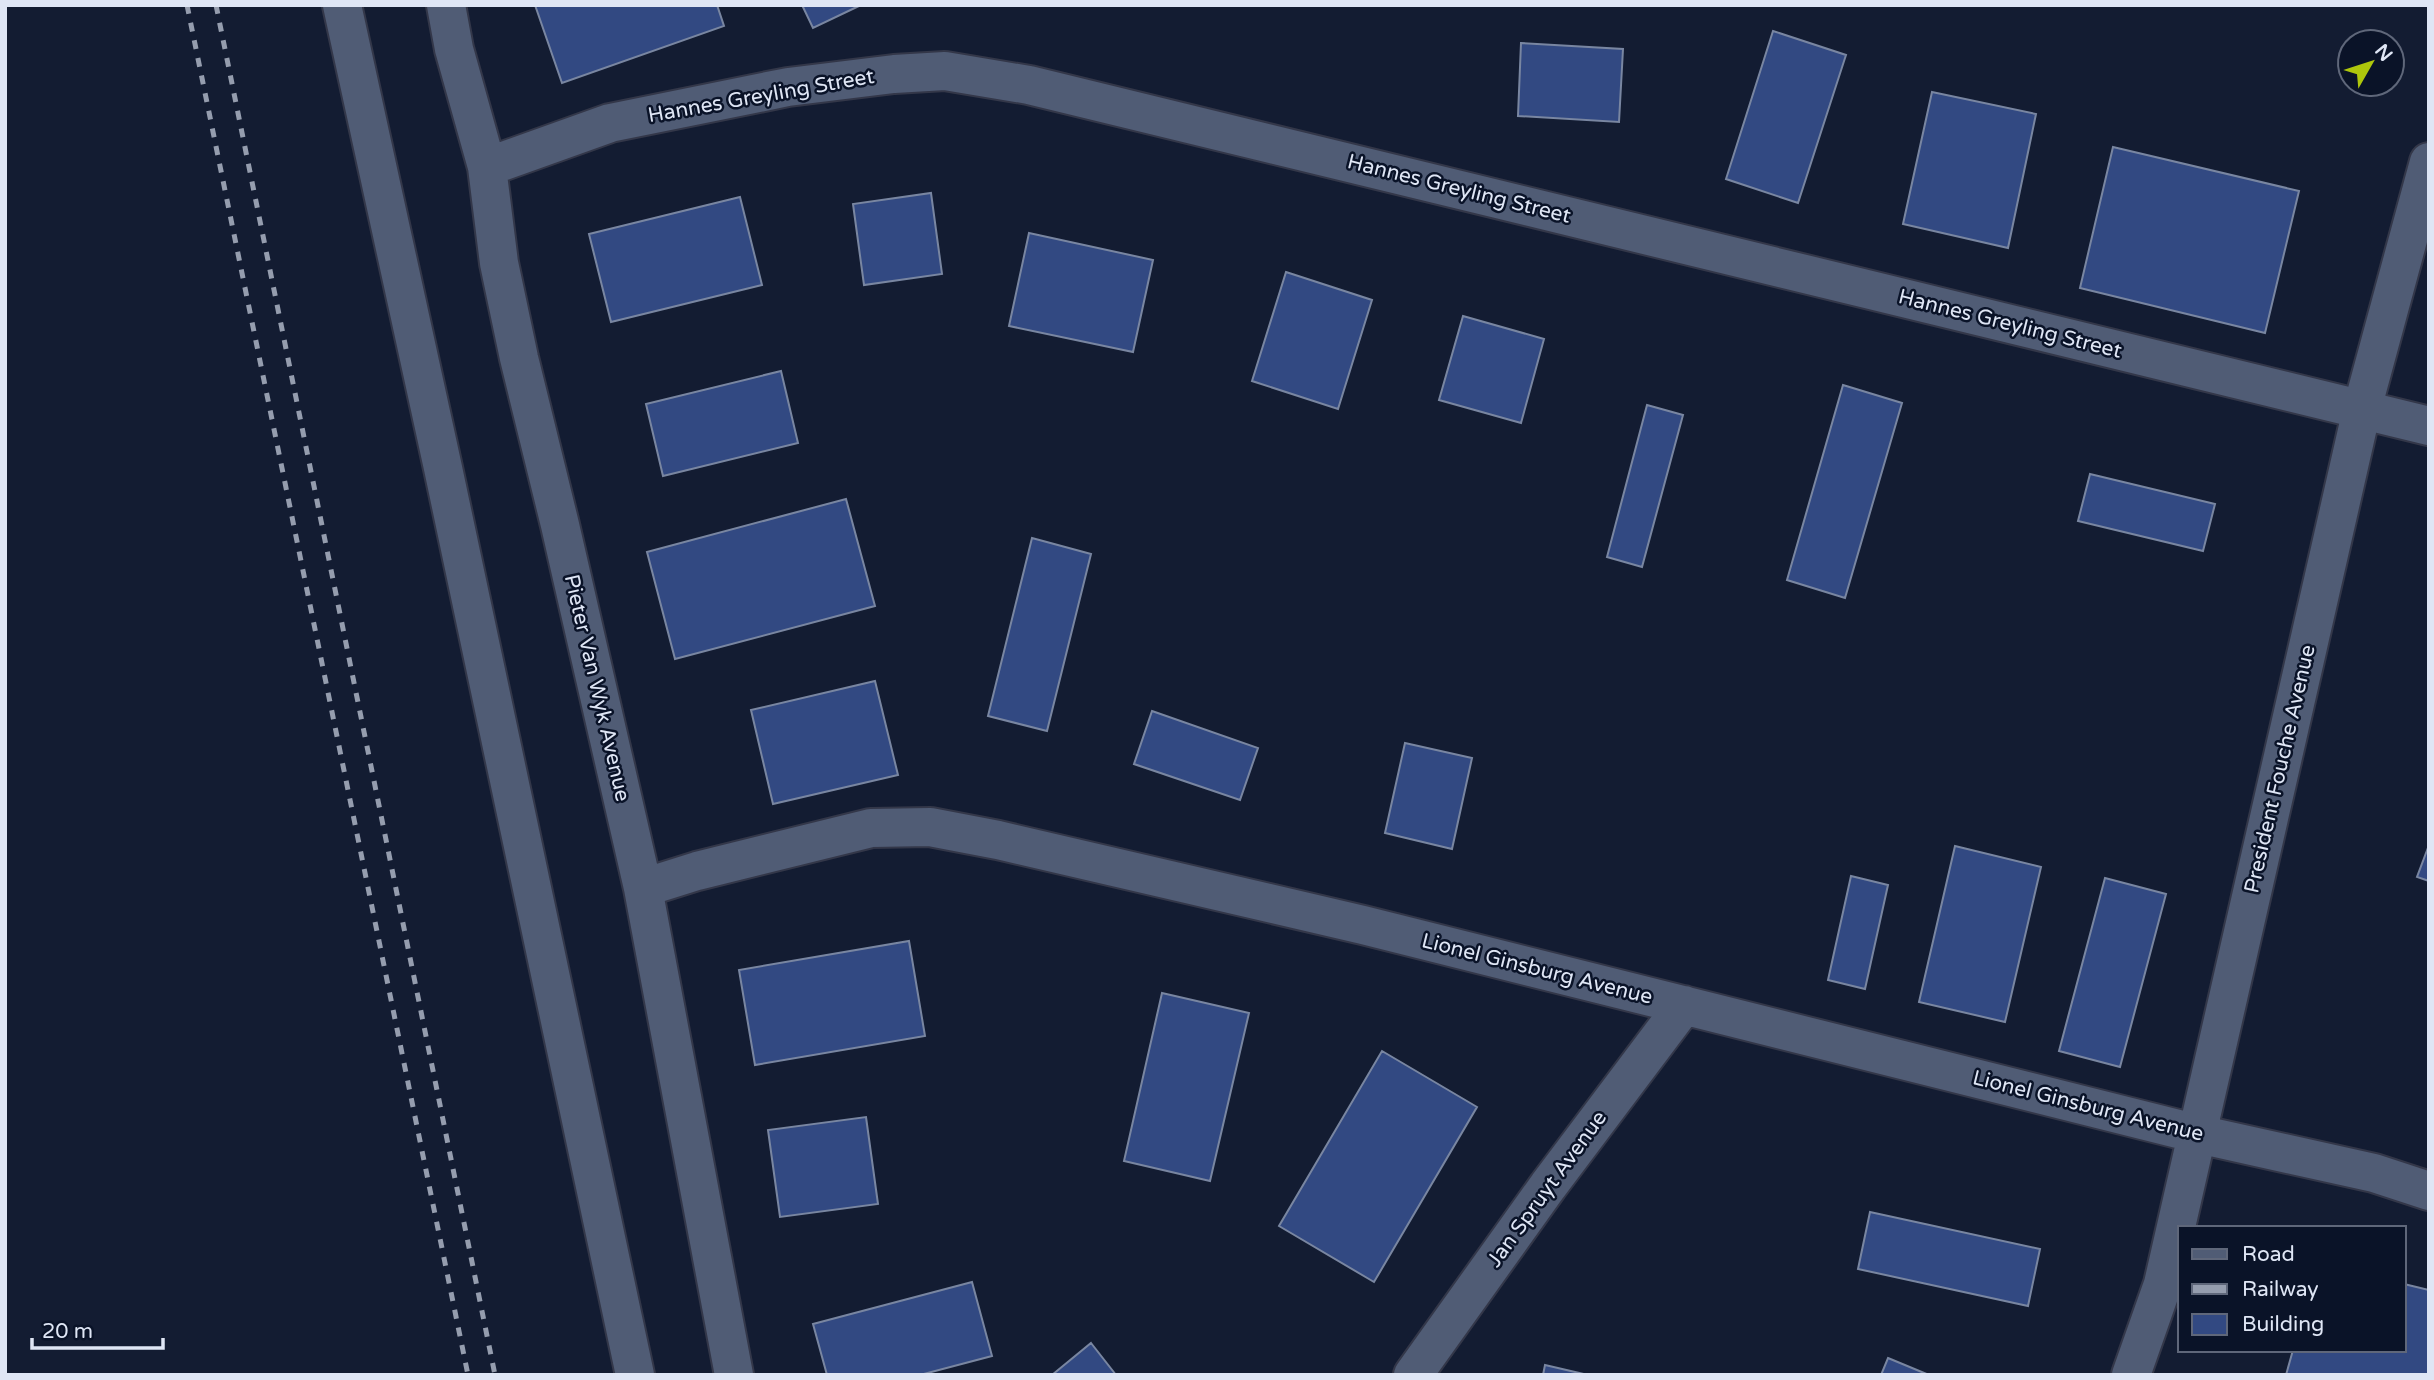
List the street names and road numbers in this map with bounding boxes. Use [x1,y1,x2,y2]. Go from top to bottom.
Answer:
street label: Hannes Greyling Street [646,64,876,128]
street label: Hannes Greyling Street [1345,149,1573,229]
street label: Hannes Greyling Street [1896,284,2124,364]
street label: Pieter Van Wyk Avenue [559,572,635,804]
street label: President Fouche Avenue [2239,642,2321,896]
street label: Lionel Ginsburg Avenue [1419,928,1655,1010]
street label: Lionel Ginsburg Avenue [1970,1065,2206,1147]
street label: Jan Spruyt Avenue [1482,1106,1612,1272]

